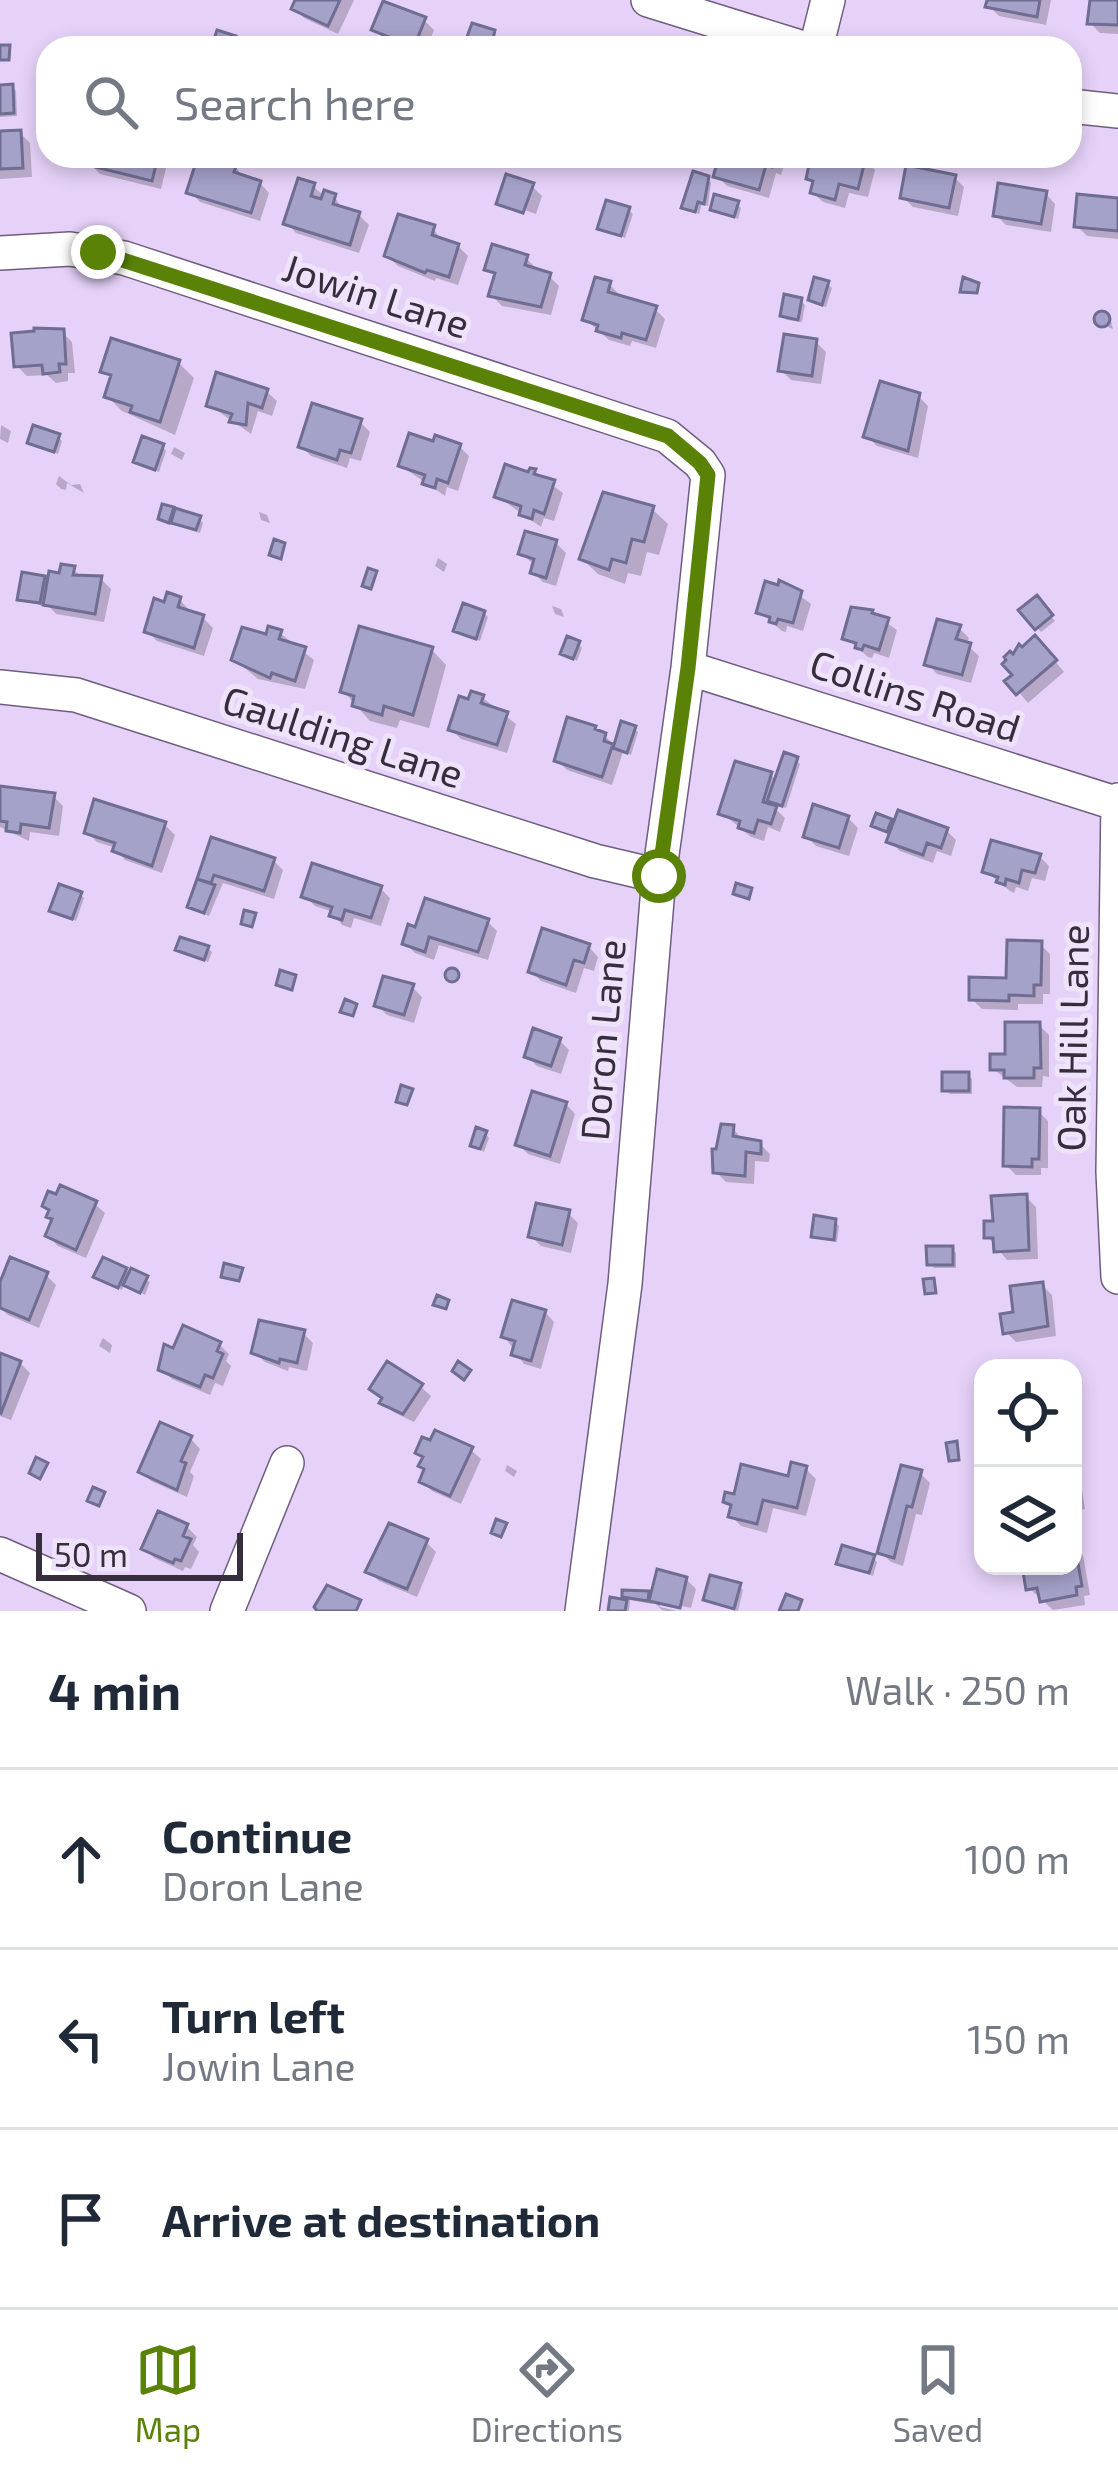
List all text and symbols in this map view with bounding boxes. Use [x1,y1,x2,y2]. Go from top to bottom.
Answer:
search box [36,36,1082,168]
icon: search [78,69,144,135]
text: Search here [174,75,416,129]
route end [71,225,125,279]
street label: Jowin Lane [277,242,476,347]
street label: Collins Road [804,639,1026,751]
street label: Gaulding Lane [217,675,470,797]
route start [632,849,686,903]
street label: Oak Hill Lane [1046,924,1097,1152]
street label: Doron Lane [569,937,634,1142]
map controls [974,1359,1082,1575]
button: locate [974,1359,1082,1467]
button: layers [974,1467,1082,1575]
scale bar [36,1527,243,1580]
text: 50 m [54,1534,128,1574]
text: 4 min [48,1659,181,1720]
text: Walk · 250 m [845,1666,1070,1713]
text: Continue [162,1808,352,1862]
icon: ahead [48,1826,114,1892]
text: 100 m [965,1835,1070,1882]
text: Doron Lane [162,1862,364,1909]
text: Turn left [162,1988,345,2042]
icon: left [48,2006,114,2072]
text: 150 m [967,2015,1070,2062]
text: Jowin Lane [162,2042,356,2089]
icon: arrive [48,2186,114,2252]
text: Arrive at destination [162,2192,600,2246]
tab: Map [135,2337,201,2449]
tab: Directions [471,2337,623,2449]
tab: Saved [893,2337,983,2449]

